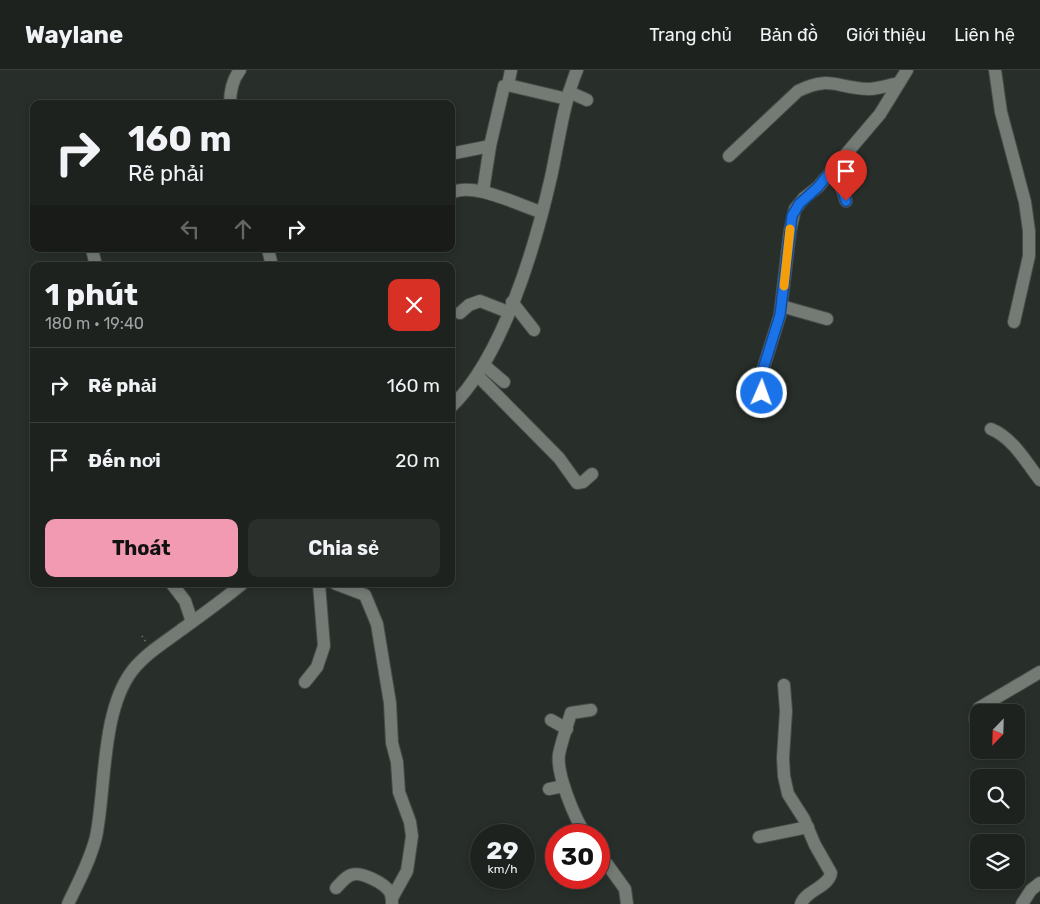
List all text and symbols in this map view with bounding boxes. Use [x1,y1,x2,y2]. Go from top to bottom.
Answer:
text: Waylane [25,21,123,49]
text: Trang chủ [649,24,732,46]
text: Bản đồ [760,24,818,46]
text: Giới thiệu [846,24,926,46]
text: Liên hệ [954,24,1015,46]
text: 160 m [128,118,232,160]
icon: right [45,120,110,185]
pin [825,150,867,201]
icon: arrive [832,157,860,185]
text: Rẽ phải [128,160,204,187]
icon: left [176,215,204,243]
icon: ahead [229,215,257,243]
icon: right [282,215,310,243]
text: 1 phút [45,277,138,313]
button: close [388,279,440,331]
text: 180 m · 19:40 [45,314,144,333]
position arrow [735,366,787,418]
icon: right [45,371,73,399]
text: Rẽ phải [88,374,157,397]
text: 160 m [387,374,440,397]
icon: arrive [45,446,73,474]
text: Đến nơi [88,449,161,472]
text: 20 m [395,449,440,472]
button: Thoát [45,519,238,577]
button: Chia sẻ [248,519,440,577]
north arrow [970,704,1025,759]
map controls [970,704,1025,889]
button: search [970,769,1025,824]
speed limit sign: 30 [545,824,610,889]
button: layers [970,834,1025,889]
text: 29 [486,836,519,865]
text: km/h [488,862,517,876]

